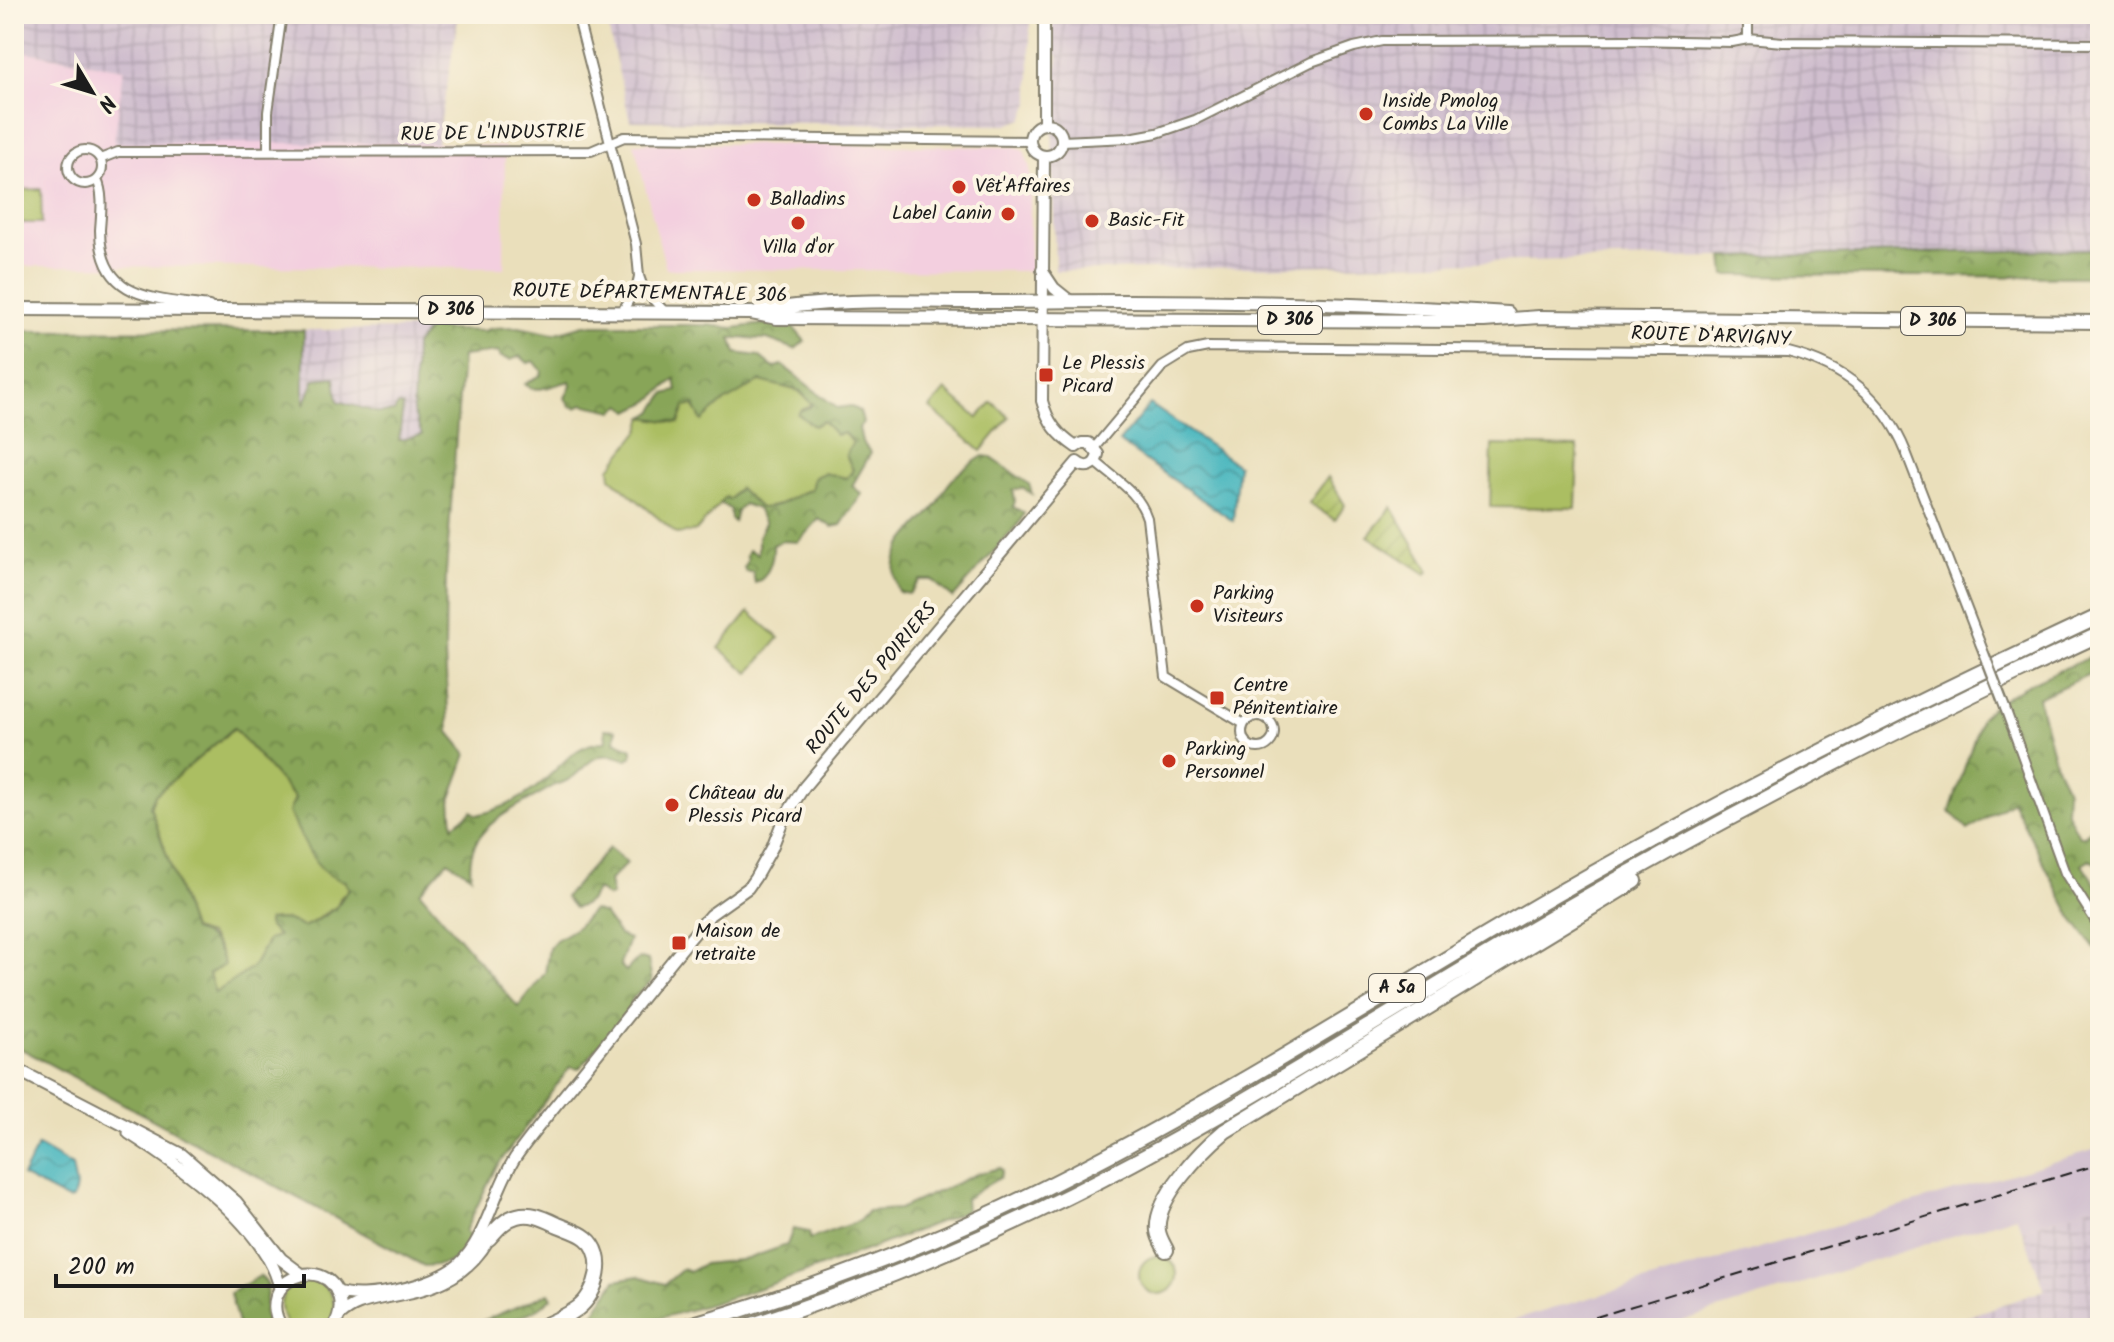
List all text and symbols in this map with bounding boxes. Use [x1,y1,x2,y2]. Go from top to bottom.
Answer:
north arrow [52,52,132,132]
place label: Inside Pmolog Combs La Ville [1382,86,1509,141]
text: N [88,87,124,119]
marker: Inside Pmolog Combs La Ville [1357,105,1375,123]
street label: RUE DE L'INDUSTRIE [400,116,587,152]
place label: Vêt'Affaires [975,171,1071,203]
marker: Vêt'Affaires [950,178,968,196]
place label: Balladins [770,184,846,216]
marker: Balladins [745,191,763,209]
place label: Label Canin [892,198,992,230]
marker: Label Canin [999,205,1017,223]
place label: Basic-Fit [1108,205,1185,237]
marker: Basic-Fit [1083,212,1101,230]
marker: Villa d'or [789,214,807,232]
place label: Villa d'or [762,232,835,264]
street label: ROUTE DÉPARTEMENTALE 306 [512,276,788,312]
road number: D 306 [419,296,483,324]
road number: D 306 [1258,306,1322,334]
road number: D 306 [1901,307,1965,335]
street label: ROUTE D'ARVIGNY [1630,318,1793,356]
place label: Le Plessis Picard [1062,348,1145,403]
marker: Le Plessis Picard [1037,366,1055,384]
place label: Parking Visiteurs [1213,578,1284,633]
street label: ROUTE DES POIRIERS [798,595,946,762]
marker: Parking Visiteurs [1188,597,1206,615]
place label: Centre Pénitentiaire [1233,670,1338,725]
marker: Centre Pénitentiaire [1208,689,1226,707]
place label: Parking Personnel [1185,734,1264,789]
marker: Parking Personnel [1160,752,1178,770]
place label: Château du Plessis Picard [688,778,803,833]
marker: Château du Plessis Picard [663,796,681,814]
place label: Maison de retraite [695,916,780,971]
marker: Maison de retraite [670,934,688,952]
road number: A 5a [1369,974,1425,1002]
scale bar [56,1238,304,1288]
text: 200 m [68,1248,135,1287]

